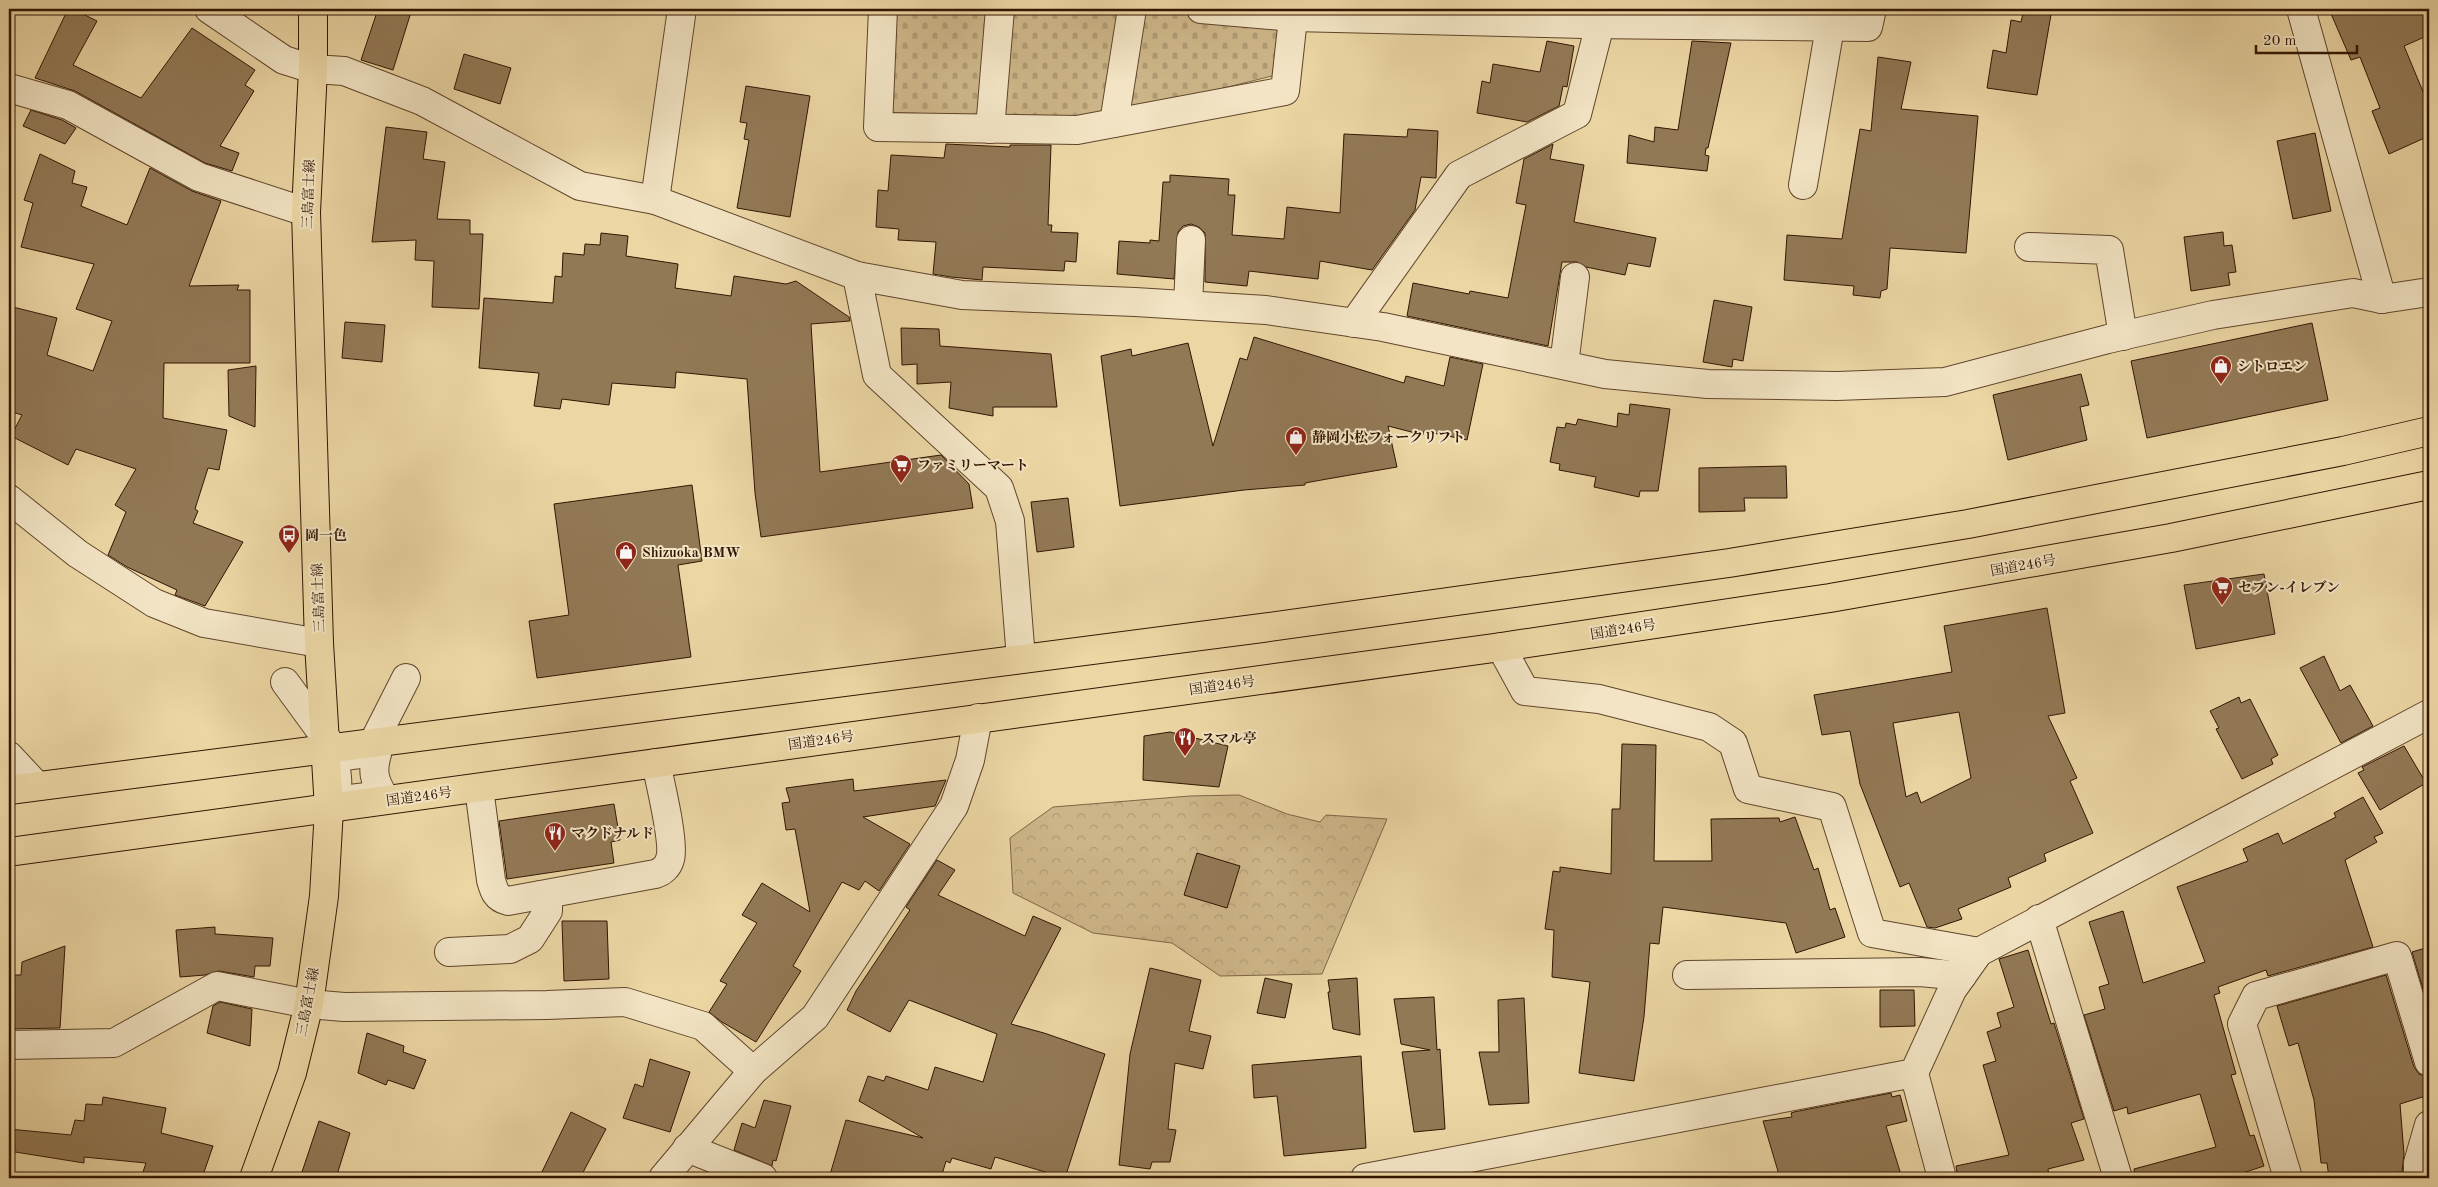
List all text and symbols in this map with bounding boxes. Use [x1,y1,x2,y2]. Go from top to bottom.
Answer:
scale bar [2256,22,2357,54]
text: 20 m [2263,34,2297,49]
street label: 三島富士線 [300,159,317,229]
shop icon: シトロエン [2209,354,2233,385]
place label: シトロエン [2237,359,2307,374]
shop icon: 静岡小松フォークリフト [1284,425,1308,456]
place label: 静岡小松フォークリフト [1312,429,1465,445]
supermarket icon: ファミリーマート [889,453,913,484]
place label: ファミリーマート [917,458,1029,473]
bus stop icon: 岡一色 [277,523,301,554]
place label: 岡一色 [305,528,347,543]
shop icon: Shizuoka BMW [614,540,638,571]
place label: Shizuoka BMW [642,546,740,560]
street label: 国道246号 [1989,552,2057,579]
street label: 三島富士線 [310,563,327,633]
supermarket icon: セブン-イレブン [2210,575,2234,606]
place label: セブン-イレブン [2238,580,2340,595]
street label: 国道246号 [1589,617,1657,642]
street label: 国道246号 [1188,673,1256,698]
restaurant icon: スマル亭 [1173,726,1197,757]
street label: 国道246号 [787,728,855,753]
place label: スマル亭 [1201,731,1257,746]
street label: 国道246号 [385,784,453,809]
restaurant icon: マクドナルド [543,821,567,852]
place label: マクドナルド [571,826,654,841]
street label: 三島富士線 [293,966,322,1038]

